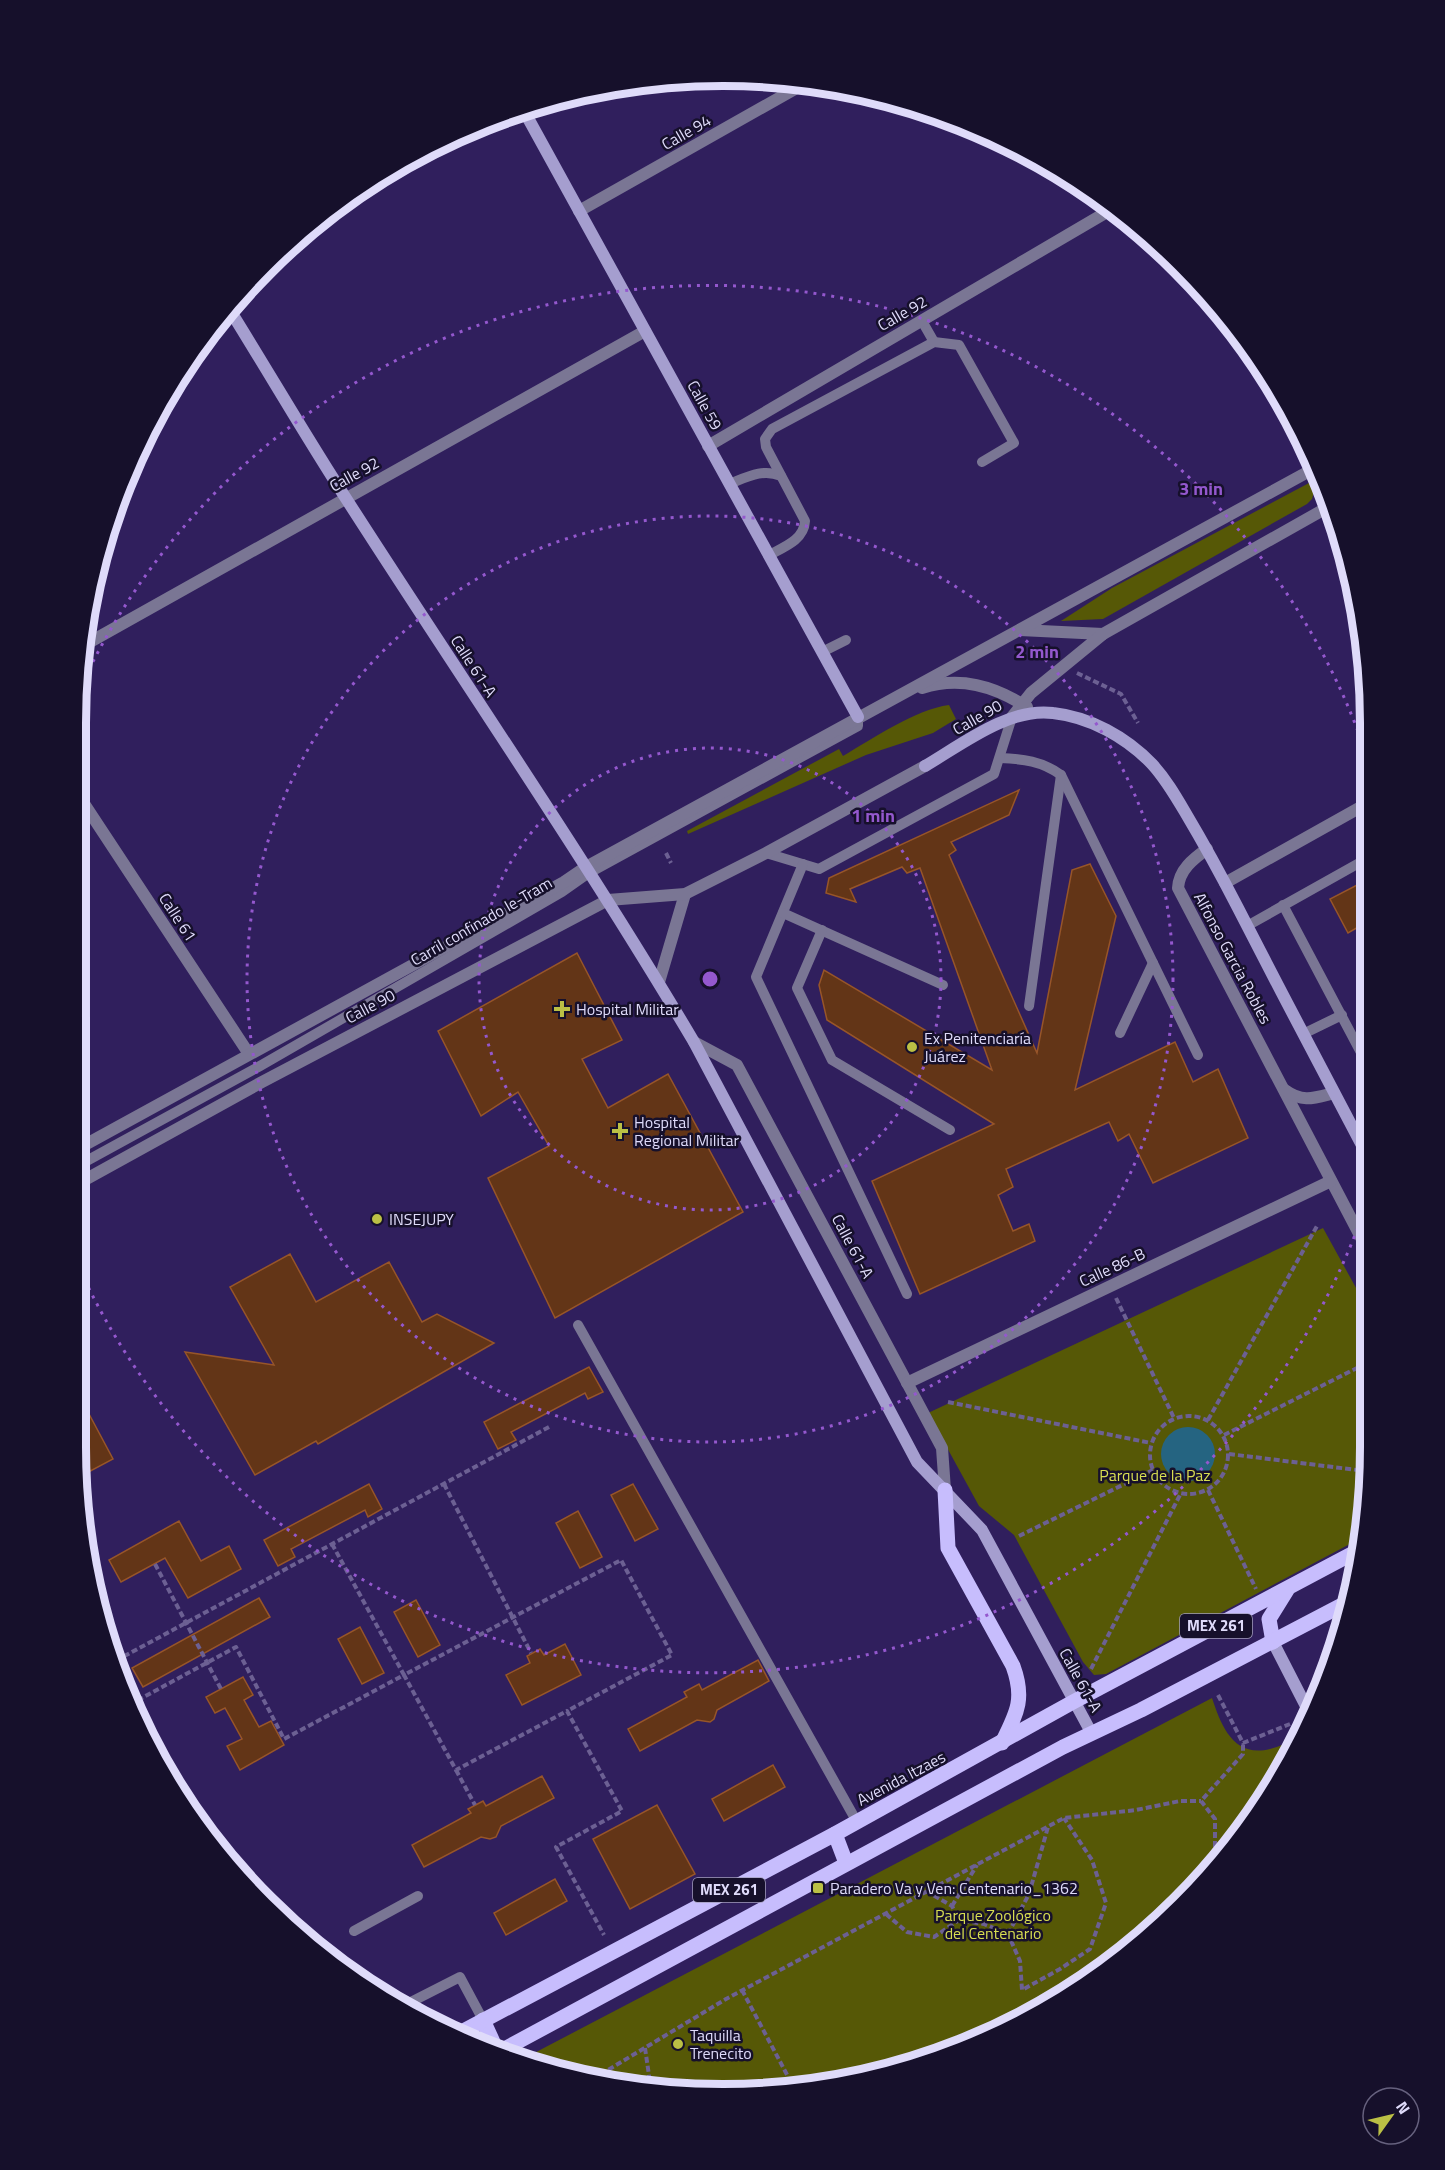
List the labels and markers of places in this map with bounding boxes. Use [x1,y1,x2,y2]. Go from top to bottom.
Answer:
centre of rings [700,969,720,989]
place label: Hospital Militar [576,997,679,1021]
marker: Hospital Militar [553,1000,571,1018]
place label: Ex Penitenciaría Juárez [924,1026,1031,1068]
marker: Ex Penitenciaría Juárez [905,1040,919,1054]
place label: Hospital Regional Militar [634,1110,740,1152]
marker: Hospital Regional Militar [611,1122,629,1140]
place label: INSEJUPY [389,1207,454,1231]
marker: INSEJUPY [370,1212,384,1226]
place label: Paradero Va y Ven: Centenario_1362 [830,1876,1078,1900]
marker: Paradero Va y Ven: Centenario_1362 [811,1881,825,1895]
place label: Taquilla Trenecito [690,2023,752,2065]
marker: Taquilla Trenecito [671,2037,685,2051]

